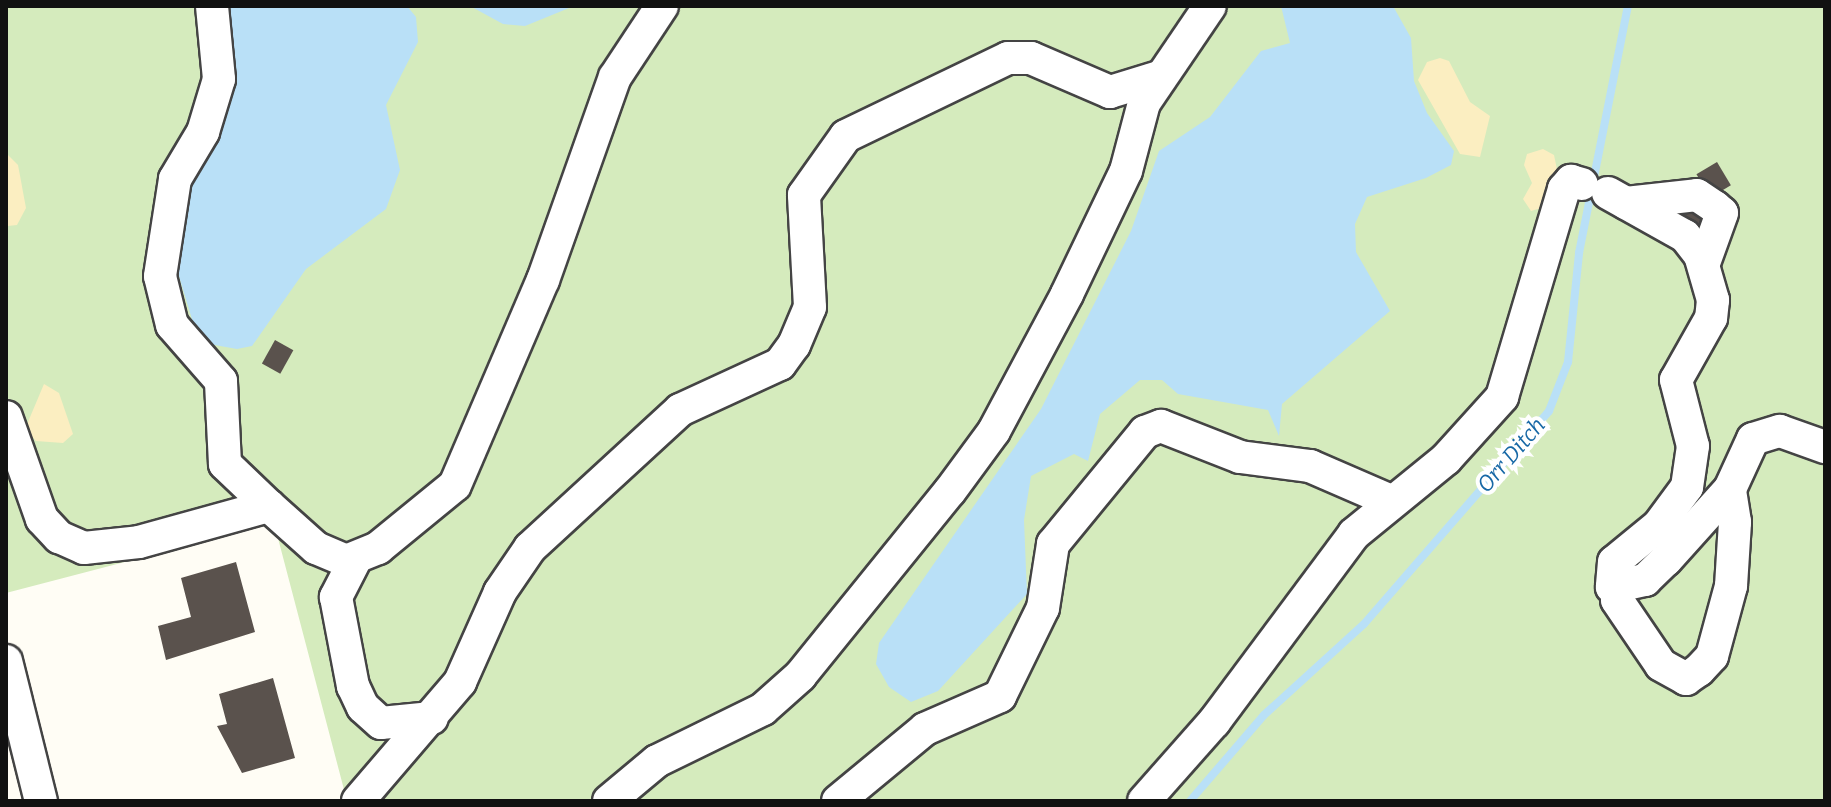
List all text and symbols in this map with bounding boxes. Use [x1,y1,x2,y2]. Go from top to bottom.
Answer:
water label: Orr Ditch [1471,412,1551,498]

